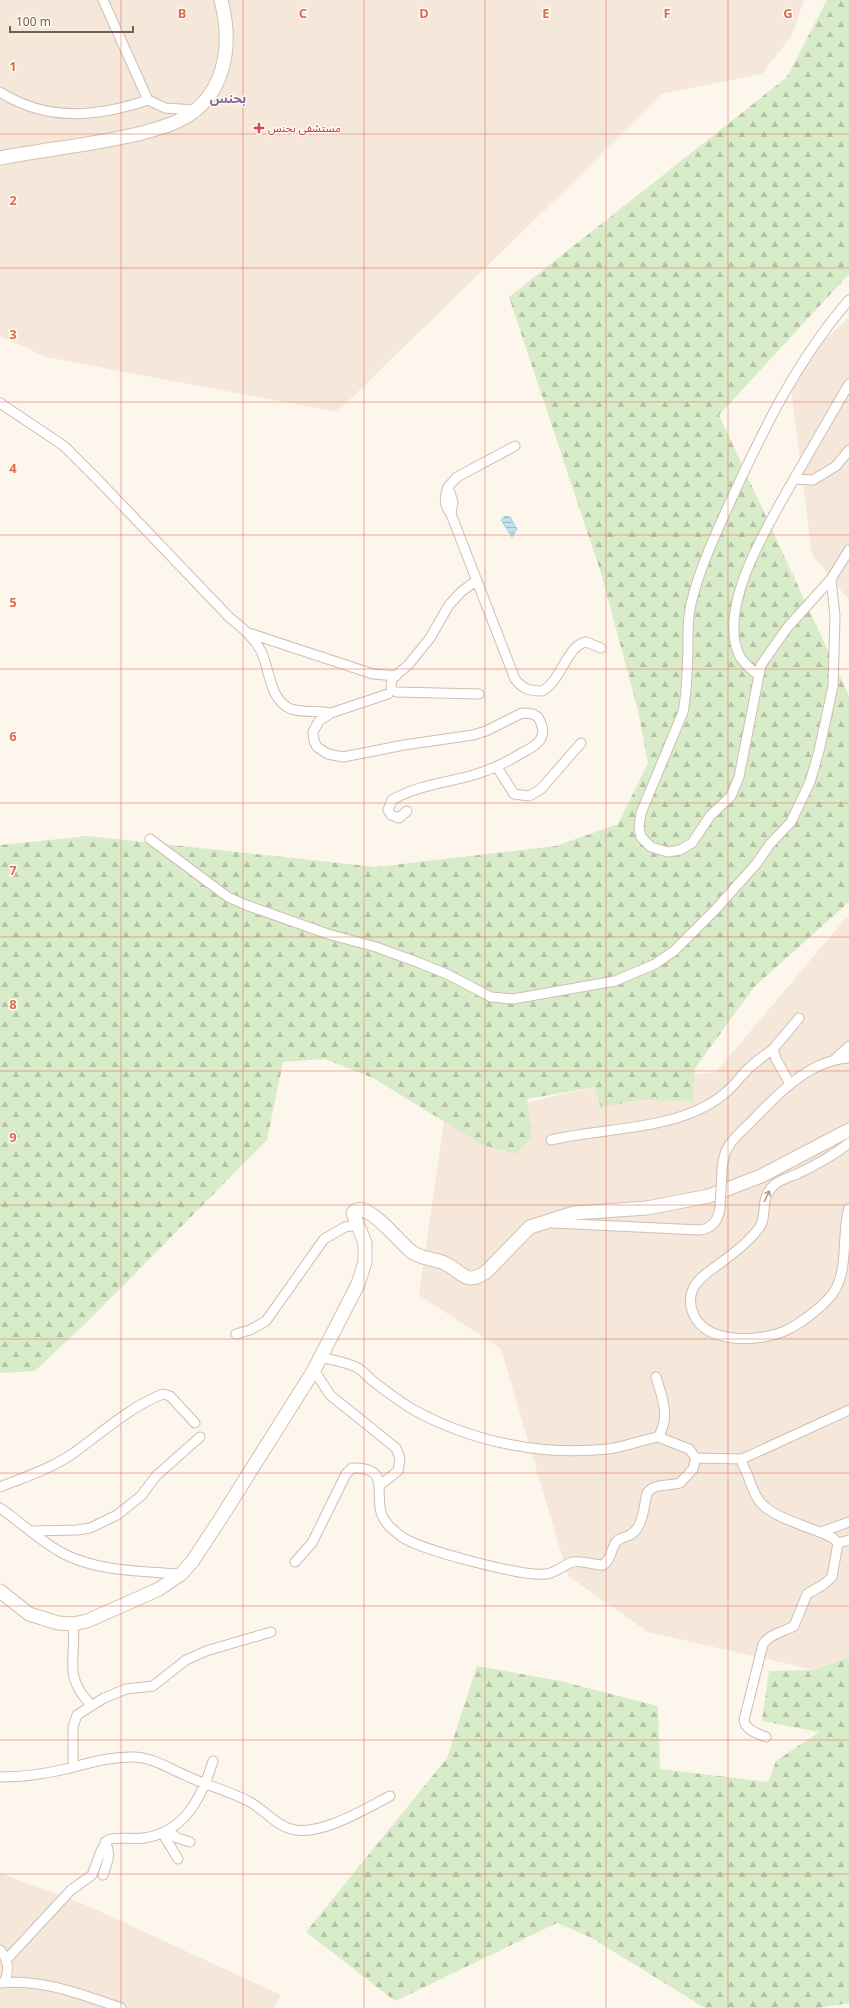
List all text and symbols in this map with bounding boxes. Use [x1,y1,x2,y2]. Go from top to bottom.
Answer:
text: B [178,4,186,22]
text: C [299,4,307,22]
text: D [419,4,429,22]
text: E [542,4,550,22]
text: F [663,4,671,22]
text: G [783,4,793,22]
scale bar [10,8,133,34]
text: 100 m [16,13,51,30]
text: 1 [9,57,17,75]
district label: بحنس [210,89,246,107]
place label: مستشفى بحنس [268,120,341,135]
marker: مستشفى بحنس [253,122,265,134]
text: 2 [9,191,17,209]
text: 3 [9,325,17,343]
text: 4 [9,459,17,477]
text: 5 [9,593,17,611]
text: 6 [9,727,17,745]
text: 7 [9,861,17,879]
text: 8 [9,995,17,1013]
text: 9 [9,1128,17,1146]
one-way arrow [764,1190,771,1202]

